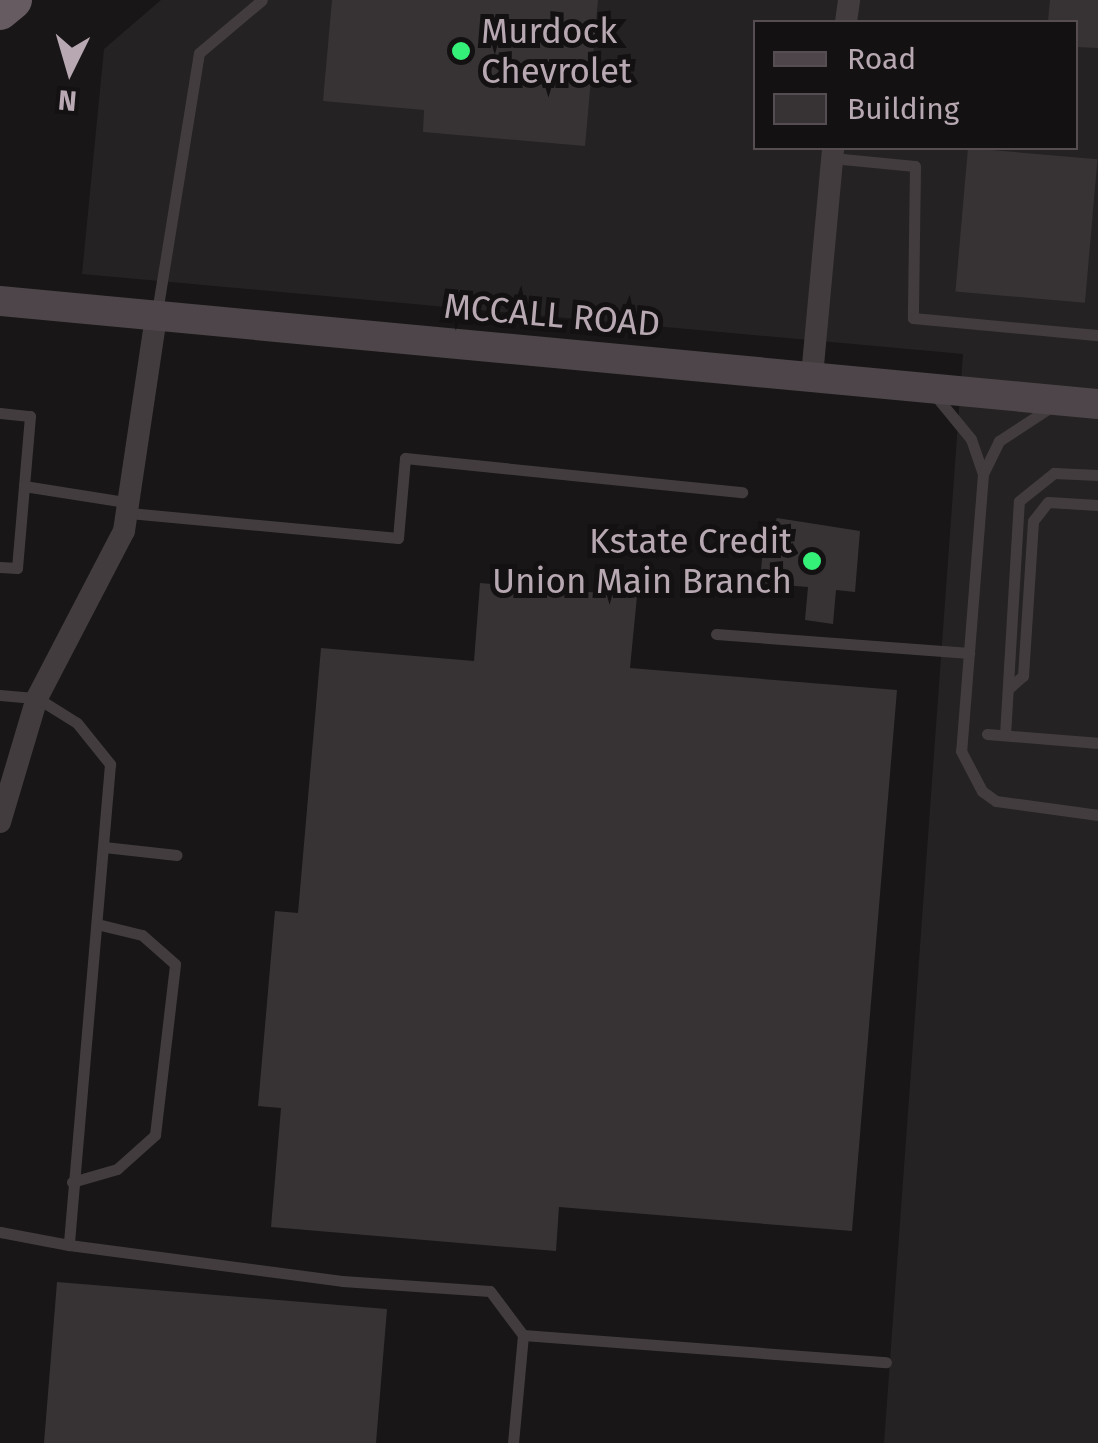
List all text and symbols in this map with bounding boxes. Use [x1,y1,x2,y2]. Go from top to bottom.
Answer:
place label: Murdock Chevrolet [481,10,632,92]
north arrow [20,20,120,120]
legend [753,20,1078,150]
marker: Murdock Chevrolet [450,40,472,62]
text: Road [847,41,916,77]
text: N [57,83,78,118]
text: Building [847,91,959,127]
street label: MCCALL ROAD [442,285,662,345]
place label: Kstate Credit Union Main Branch [492,520,792,602]
marker: Kstate Credit Union Main Branch [801,550,823,572]

